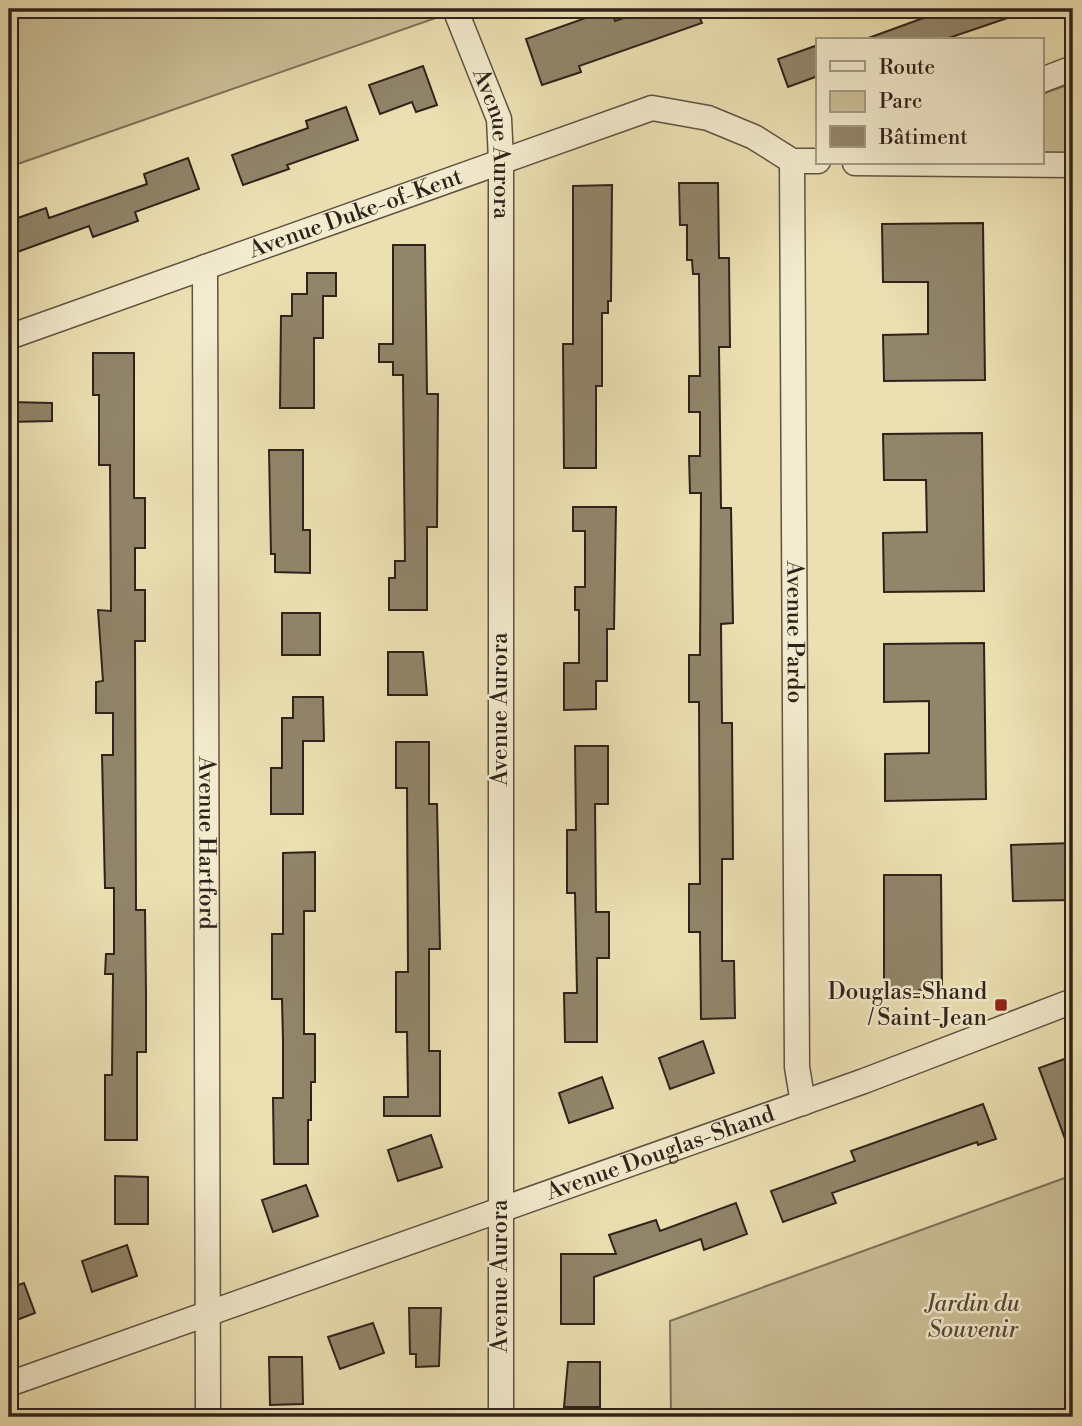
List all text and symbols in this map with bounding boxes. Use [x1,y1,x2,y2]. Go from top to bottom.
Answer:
legend [816,38,1044,164]
text: Route [879,55,935,81]
street label: Avenue Aurora [466,63,515,220]
text: Parc [879,89,922,115]
text: Bâtiment [878,125,968,151]
street label: Avenue Duke-of-Kent [244,163,466,265]
street label: Avenue Pardo [780,560,809,703]
street label: Avenue Aurora [486,632,514,787]
street label: Avenue Hartford [192,755,221,930]
place label: Douglas-Shand / Saint-Jean [828,978,987,1032]
marker: Douglas-Shand / Saint-Jean [993,997,1009,1013]
street label: Avenue Douglas-Shand [542,1100,778,1207]
street label: Avenue Aurora [486,1199,514,1354]
park label: Jardin du Souvenir [923,1290,1020,1344]

